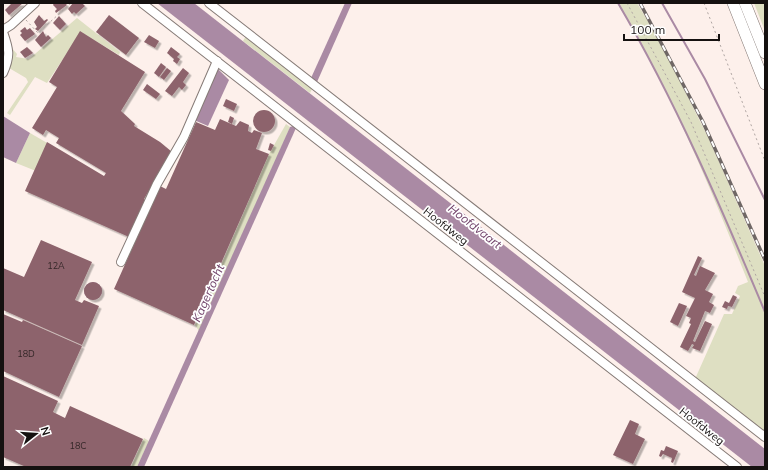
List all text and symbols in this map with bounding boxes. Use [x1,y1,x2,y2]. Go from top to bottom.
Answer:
scale bar [624,16,719,42]
text: 100 m [630,22,665,37]
water label: Hoofdvaart [445,201,505,252]
street label: Hoofdweg [421,204,471,248]
house number: 12A [47,260,65,271]
water label: Kagertocht [189,261,228,324]
house number: 18D [17,348,35,359]
street label: Hoofdweg [677,404,727,448]
north arrow [16,414,56,454]
text: N [38,425,53,437]
house number: 18C [70,440,86,451]

